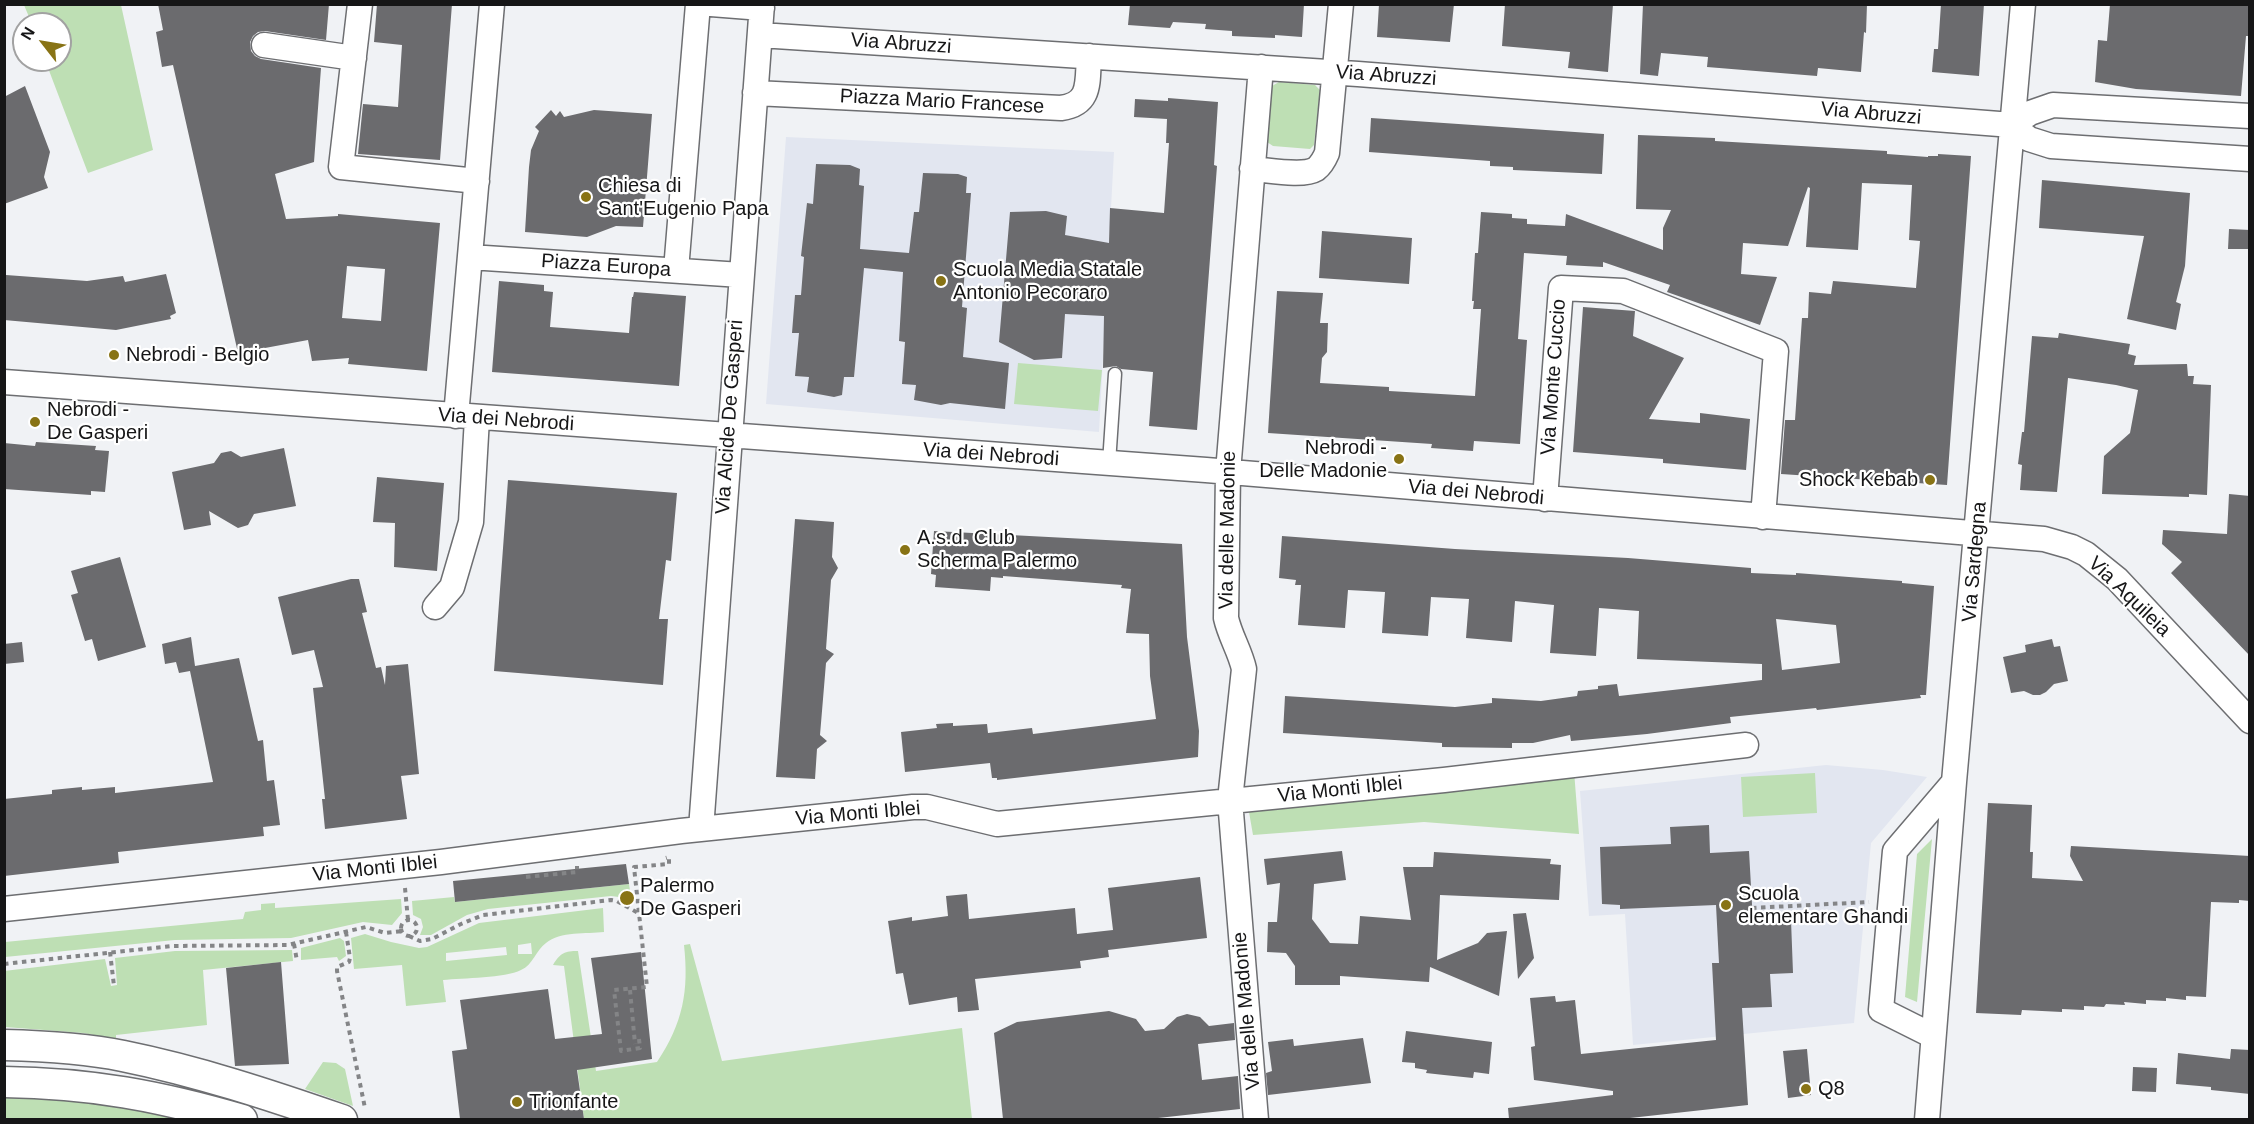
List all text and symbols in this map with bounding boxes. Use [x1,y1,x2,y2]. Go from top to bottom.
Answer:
north arrow [12,12,72,72]
text: N [18,24,38,43]
street label: Via Abruzzi [850,29,952,59]
street label: Via Abruzzi [1335,61,1437,91]
street label: Piazza Mario Francese [839,85,1045,119]
street label: Via Abruzzi [1820,98,1922,130]
place label: Chiesa di Sant'Eugenio Papa [598,174,769,221]
marker: Chiesa di Sant'Eugenio Papa [579,190,593,204]
street label: Piazza Europa [540,249,672,283]
place label: Scuola Media Statale Antonio Pecoraro [953,258,1142,305]
marker: Scuola Media Statale Antonio Pecoraro [934,274,948,288]
street label: Via Monte Cuccio [1537,298,1571,456]
street label: Via Alcide De Gasperi [711,319,749,515]
place label: Nebrodi - Belgio [126,343,269,367]
marker: Nebrodi - Belgio [107,348,121,362]
place label: Nebrodi - De Gasperi [47,398,148,445]
street label: Via dei Nebrodi [437,403,575,437]
marker: Nebrodi - De Gasperi [28,415,42,429]
place label: Nebrodi - Delle Madonie [1259,436,1387,483]
street label: Via dei Nebrodi [922,438,1060,472]
street label: Via delle Madonie [1215,450,1241,610]
marker: Nebrodi - Delle Madonie [1392,452,1406,466]
place label: Shock Kebab [1799,468,1918,492]
marker: Shock Kebab [1923,473,1937,487]
street label: Via dei Nebrodi [1407,475,1545,511]
street label: Via Sardegna [1958,501,1992,623]
place label: A.s.d. Club Scherma Palermo [917,526,1077,573]
marker: A.s.d. Club Scherma Palermo [898,543,912,557]
street label: Via Aquileia [2083,552,2175,642]
street label: Via Monti Iblei [1276,772,1404,808]
street label: Via Monti Iblei [795,797,921,831]
street label: Via Monti Iblei [311,851,439,887]
place label: Palermo De Gasperi [640,874,741,921]
place label: Scuola elementare Ghandi [1738,882,1908,929]
marker: Palermo De Gasperi [618,889,636,907]
marker: Scuola elementare Ghandi [1719,898,1733,912]
street label: Via delle Madonie [1228,931,1266,1091]
place label: Q8 [1818,1077,1845,1101]
marker: Q8 [1799,1082,1813,1096]
place label: Trionfante [529,1090,618,1114]
marker: Trionfante [510,1095,524,1109]

